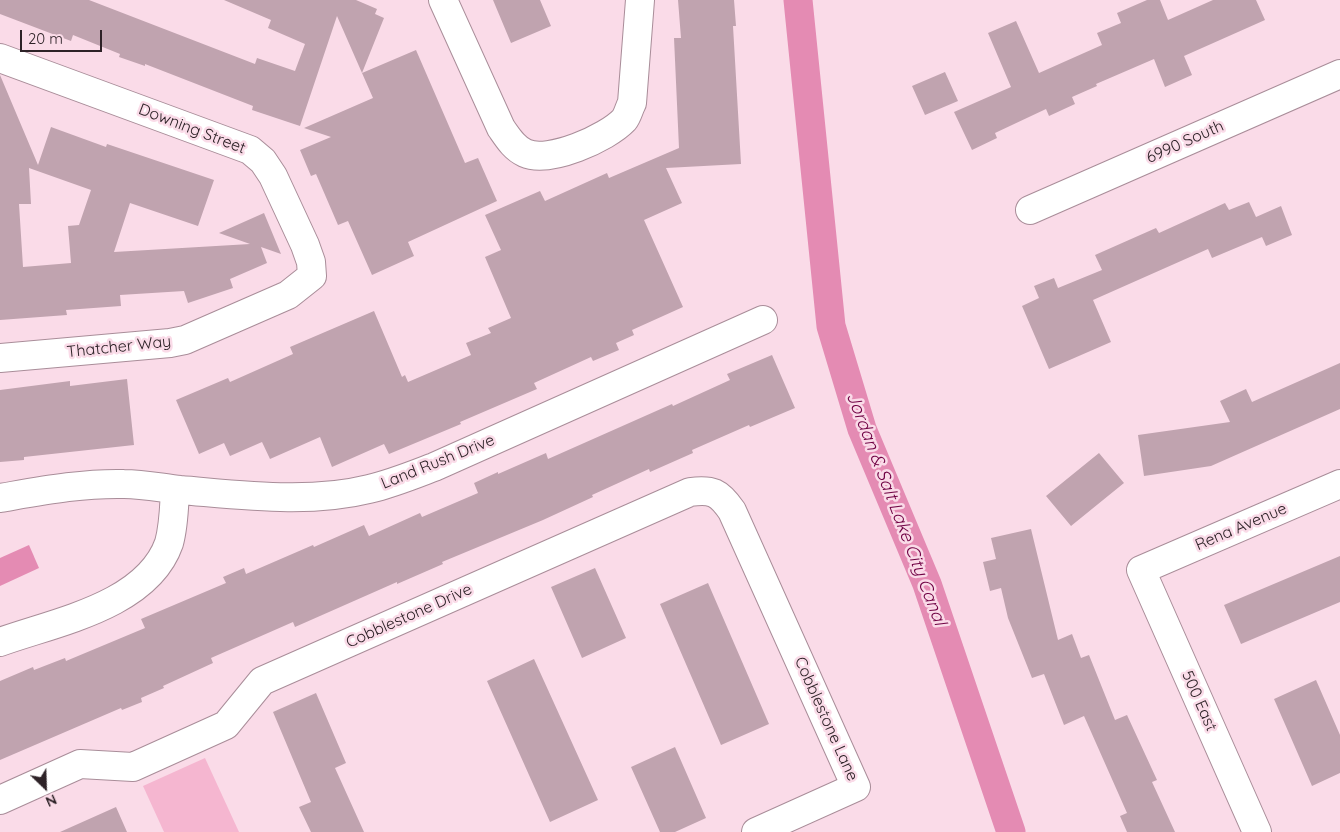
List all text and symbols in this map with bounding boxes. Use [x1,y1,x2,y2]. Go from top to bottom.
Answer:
scale bar [22,20,105,52]
text: 20 m [28,29,63,48]
street label: Downing Street [136,100,248,158]
street label: 6990 South [1143,116,1227,168]
street label: Thatcher Way [66,332,172,362]
water label: Jordan & Salt Lake City Canal [842,389,950,629]
street label: Land Rush Drive [378,430,498,494]
street label: Rena Avenue [1192,499,1290,555]
street label: Cobblestone Drive [343,580,475,652]
street label: Cobblestone Lane [790,654,862,784]
street label: 500 East [1177,668,1221,734]
north arrow [20,762,70,812]
text: N [43,790,59,811]

